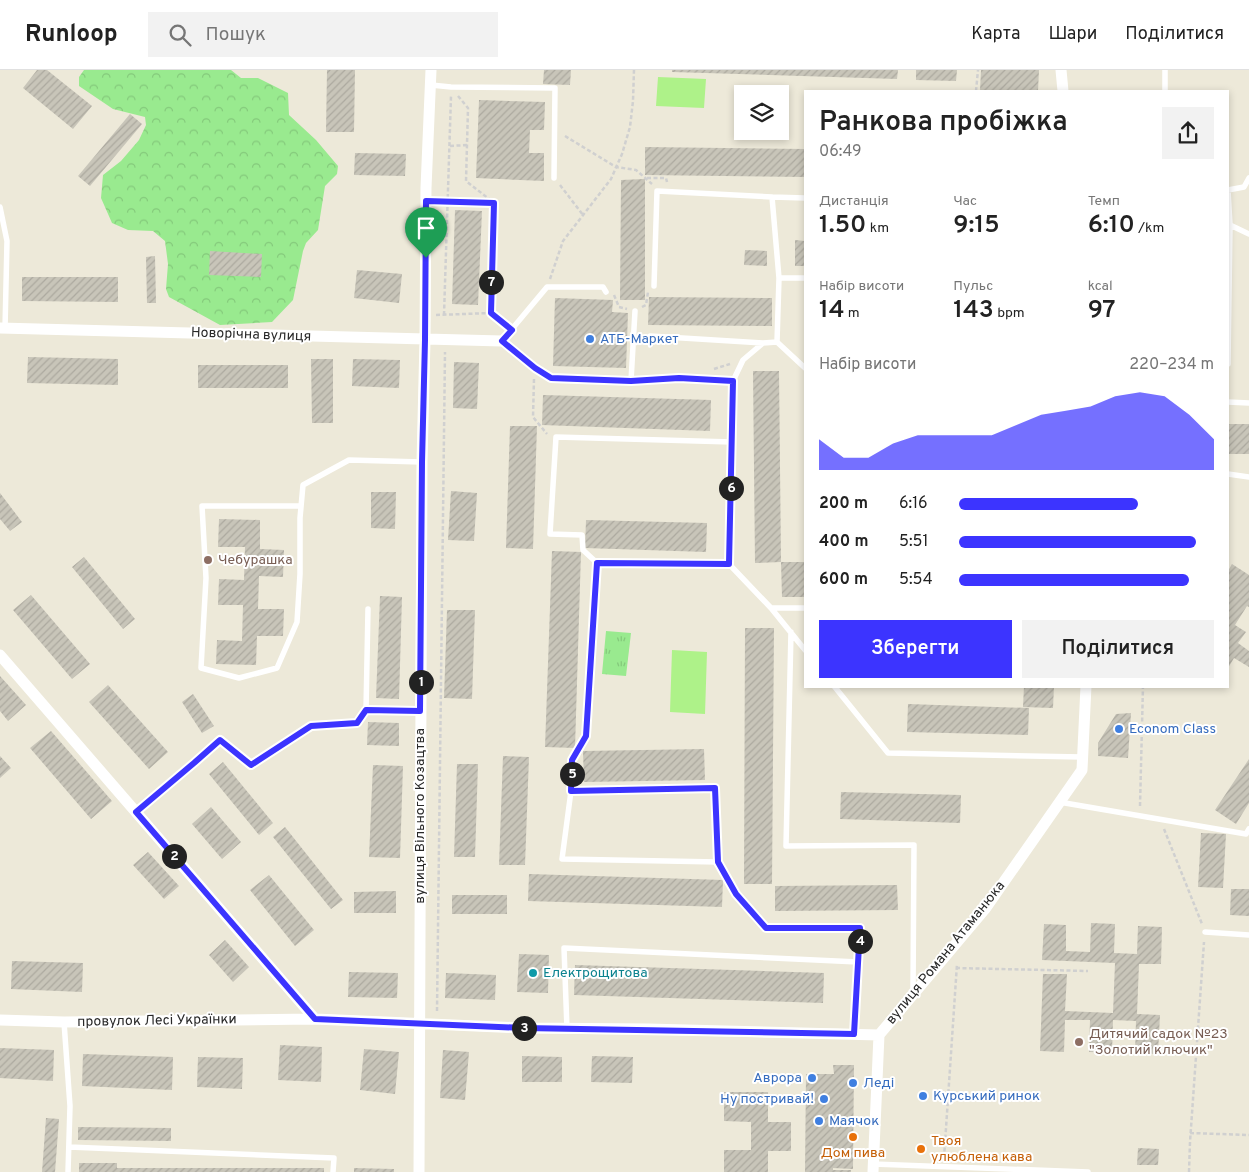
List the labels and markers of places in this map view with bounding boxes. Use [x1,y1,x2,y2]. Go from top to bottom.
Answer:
pin [405,207,447,258]
pin: 7 [478,270,504,294]
place label: АТБ-Маркет [600,331,679,348]
marker: АТБ-Маркет [584,333,596,345]
pin: 6 [718,476,744,500]
place label: Чебурашка [218,552,293,569]
marker: Чебурашка [202,554,214,566]
pin: 1 [408,670,434,694]
place label: Econom Class [1129,721,1216,738]
marker: Econom Class [1113,723,1125,735]
pin: 5 [560,762,584,786]
pin: 2 [162,844,186,868]
pin: 4 [848,928,872,954]
place label: Електрощитова [543,965,648,982]
marker: Електрощитова [527,967,539,979]
pin: 3 [512,1016,536,1040]
place label: Дитячий садок №23 "Золотий ключик" [1089,1026,1228,1059]
marker: Дитячий садок №23 "Золотий ключик" [1073,1036,1085,1048]
place label: Аврора [753,1070,802,1087]
marker: Аврора [806,1072,818,1084]
place label: Леді [863,1075,894,1092]
marker: Леді [847,1077,859,1089]
place label: Курський ринок [933,1088,1040,1105]
marker: Курський ринок [917,1090,929,1102]
place label: Ну постривай! [720,1091,814,1108]
marker: Ну постривай! [818,1093,830,1105]
place label: Маячок [829,1113,879,1130]
marker: Маячок [813,1115,825,1127]
marker: Дом пива [847,1131,859,1143]
place label: Твоя улюблена кава [931,1133,1032,1166]
marker: Твоя улюблена кава [915,1143,927,1155]
place label: Дом пива [821,1145,885,1162]

